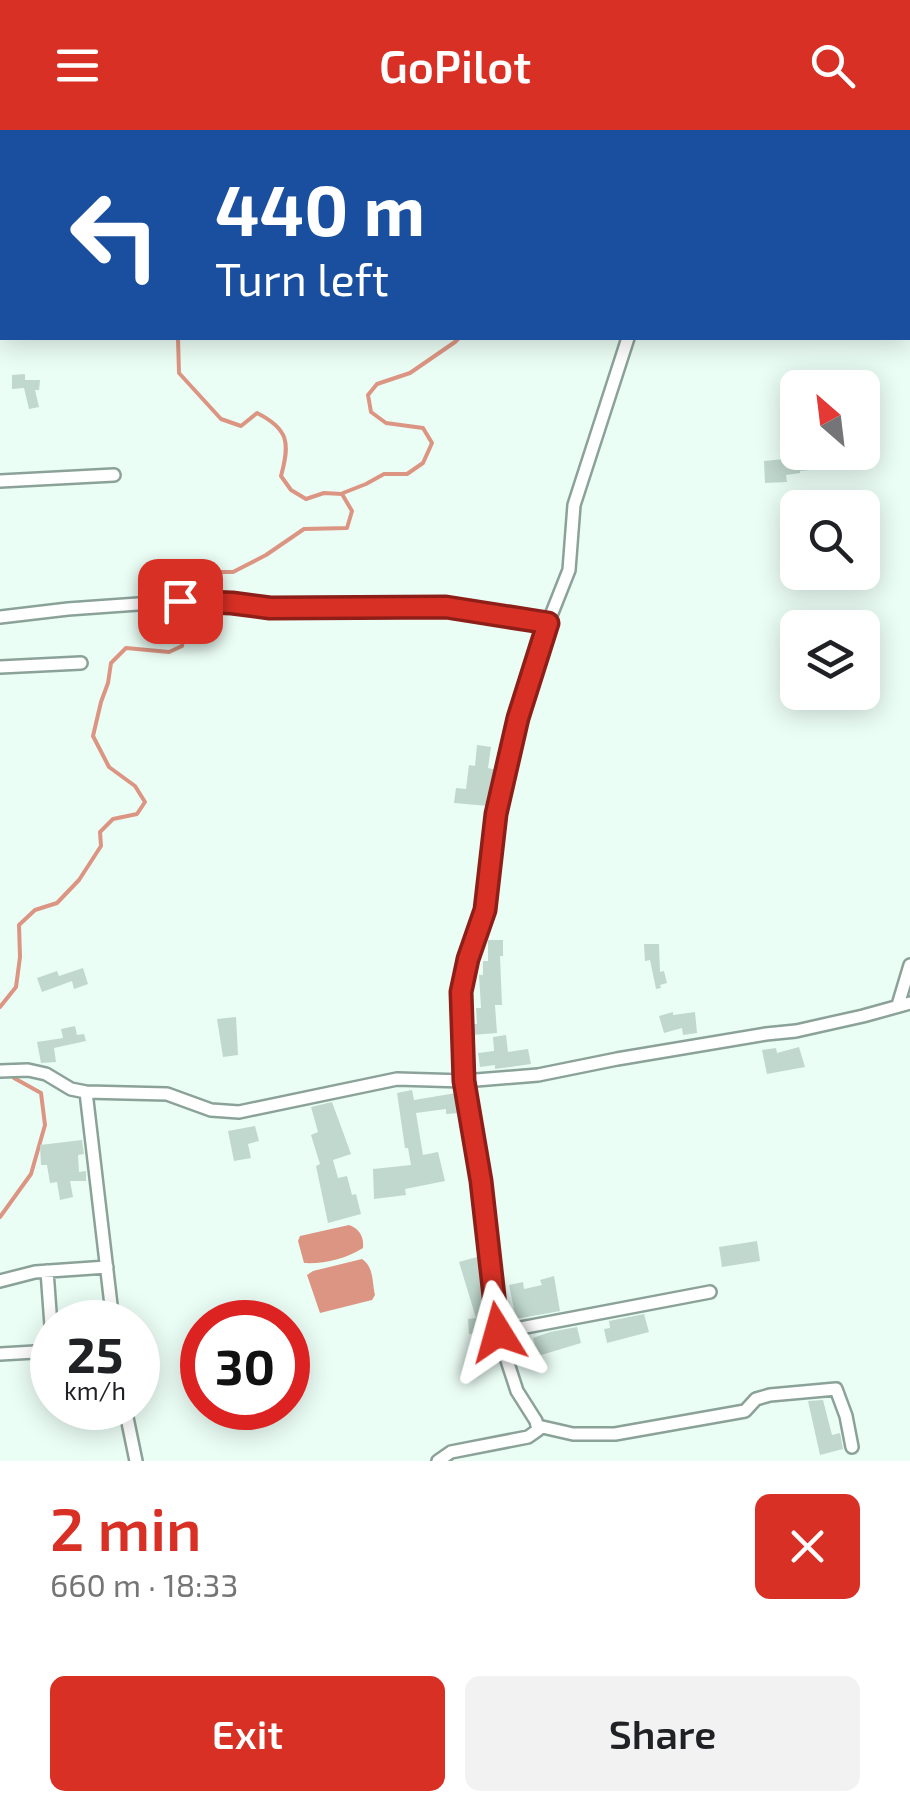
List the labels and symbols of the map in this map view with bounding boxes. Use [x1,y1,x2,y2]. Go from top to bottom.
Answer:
north arrow [780,370,880,470]
pin [138,559,223,644]
position arrow [446,1280,550,1384]
speed limit sign: 30 [180,1300,310,1430]

